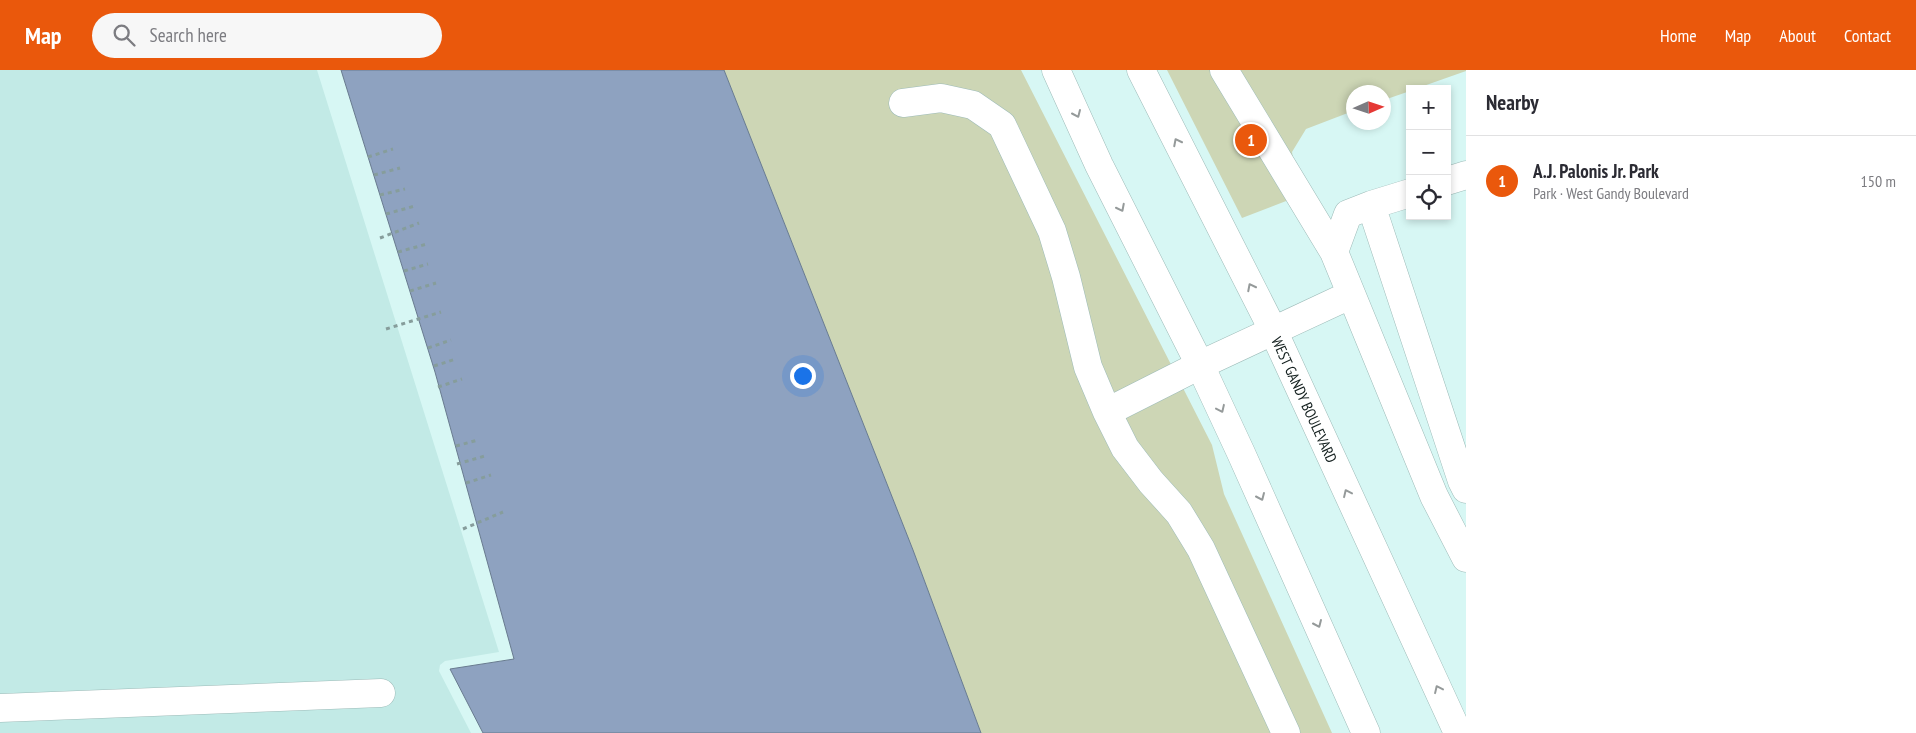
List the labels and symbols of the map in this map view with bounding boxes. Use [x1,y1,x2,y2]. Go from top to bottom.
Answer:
north arrow [1346,85,1391,130]
one-way arrow [1070,109,1081,118]
pin: 1 [1235,121,1267,159]
one-way arrow [1173,138,1183,147]
one-way arrow [1115,203,1125,212]
one-way arrow [1247,283,1257,292]
street label: WEST GANDY BOULEVARD [1268,333,1342,466]
your location [790,363,816,389]
one-way arrow [1214,404,1225,413]
one-way arrow [1343,489,1354,498]
one-way arrow [1255,492,1266,501]
one-way arrow [1311,619,1322,628]
one-way arrow [1433,685,1444,694]

